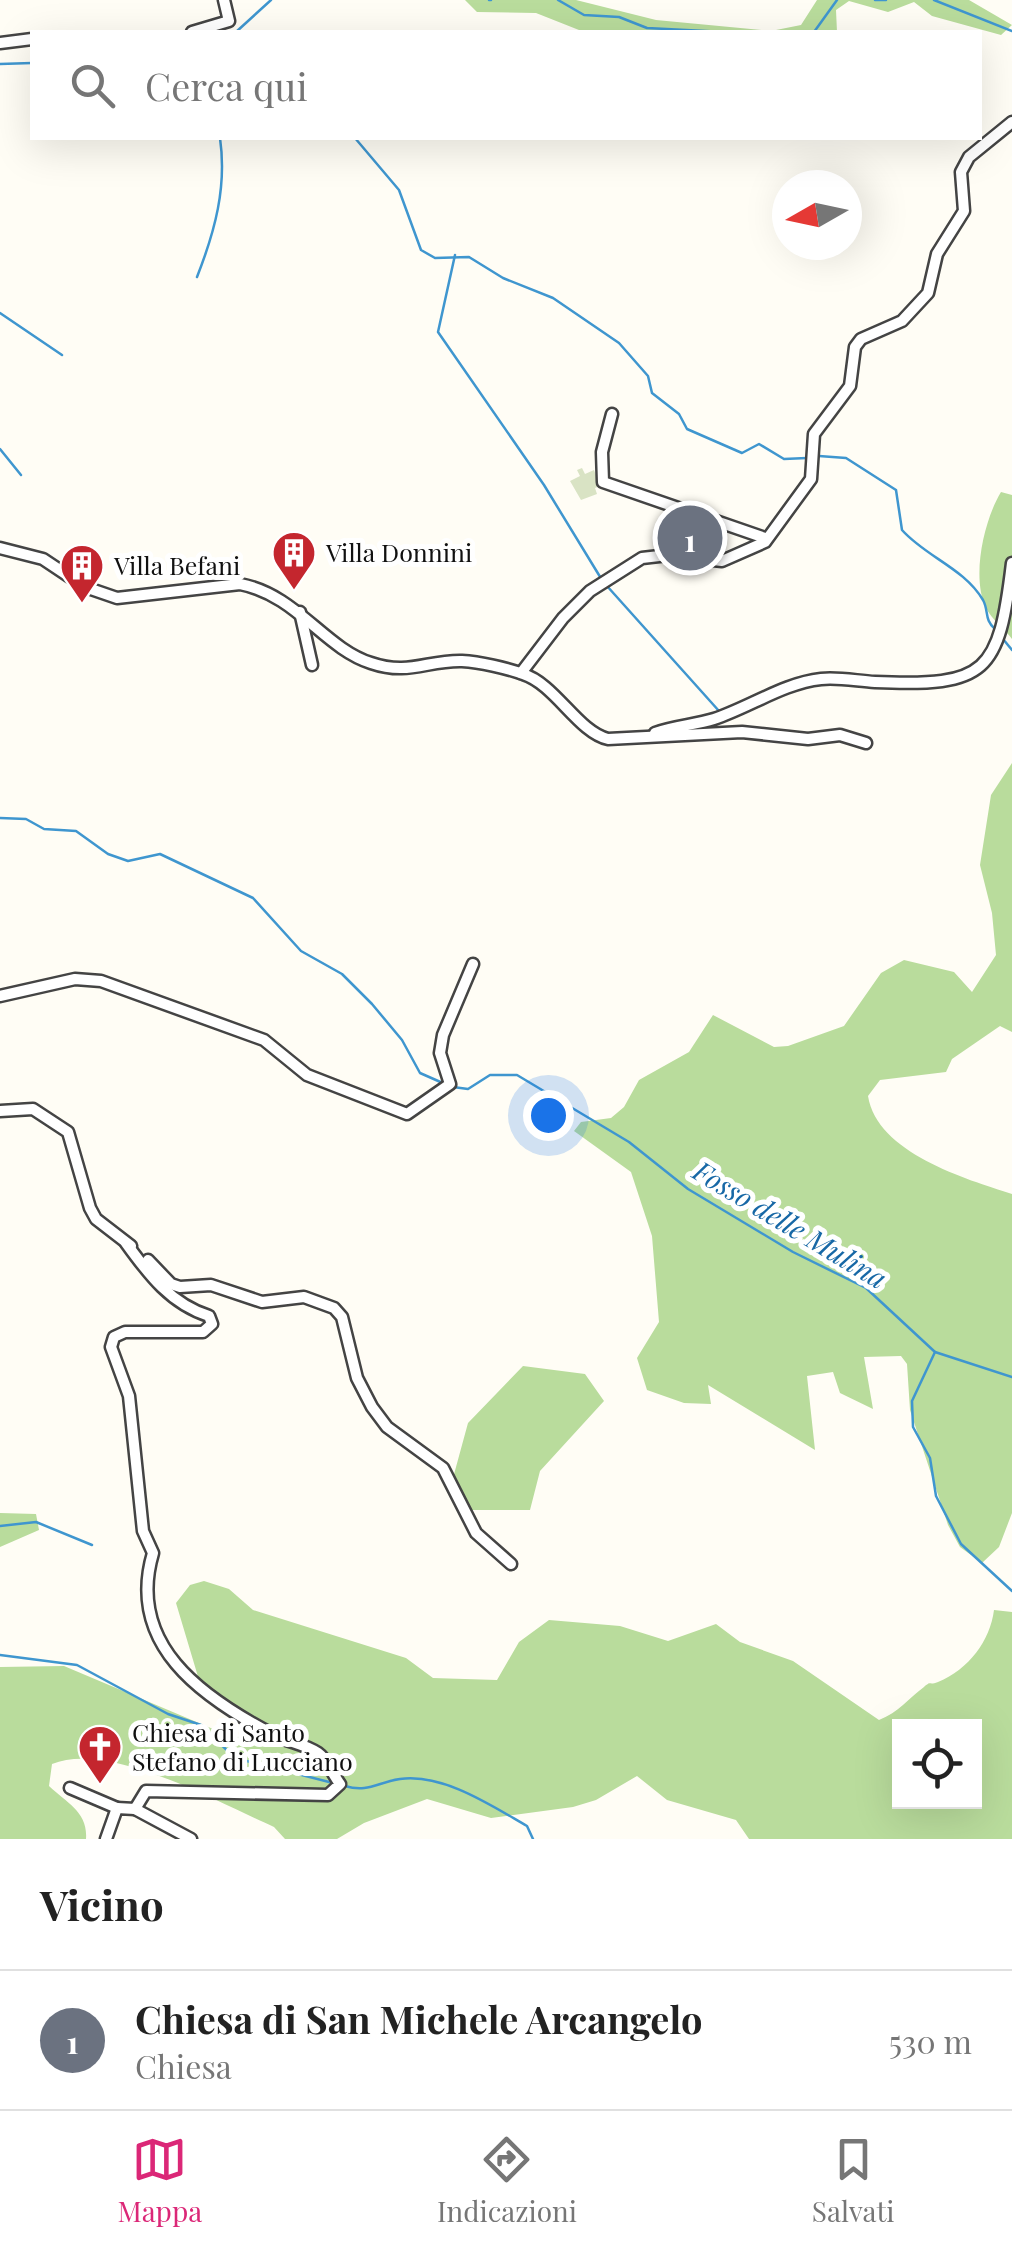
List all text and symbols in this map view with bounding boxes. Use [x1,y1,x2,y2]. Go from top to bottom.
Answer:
search box [30,30,982,140]
icon: search [65,58,120,113]
text: Cerca qui [145,60,308,111]
north arrow [772,170,862,260]
pin: 1 [658,500,722,576]
building icon: Villa Donnini [271,530,317,591]
place label: Villa Donnini [325,535,472,568]
building icon: Villa Befani [59,543,105,604]
place label: Villa Befani [113,548,240,581]
your location [523,1090,574,1141]
water label: Fosso delle Mulina [686,1151,894,1296]
place label: Chiesa di Santo Stefano di Lucciano [132,1715,353,1777]
map controls [892,1719,982,1809]
button: locate [892,1719,982,1809]
church icon: Chiesa di Santo Stefano di Lucciano [77,1724,123,1785]
text: Vicino [40,1876,164,1932]
text: Chiesa di San Michele Arcangelo [135,1993,702,2044]
text: 1 [66,2019,79,2062]
text: 530 m [889,2019,972,2062]
text: Chiesa [135,2044,232,2087]
tab: Mappa [117,2132,202,2229]
tab: Indicazioni [437,2132,577,2229]
tab: Salvati [812,2132,895,2229]

